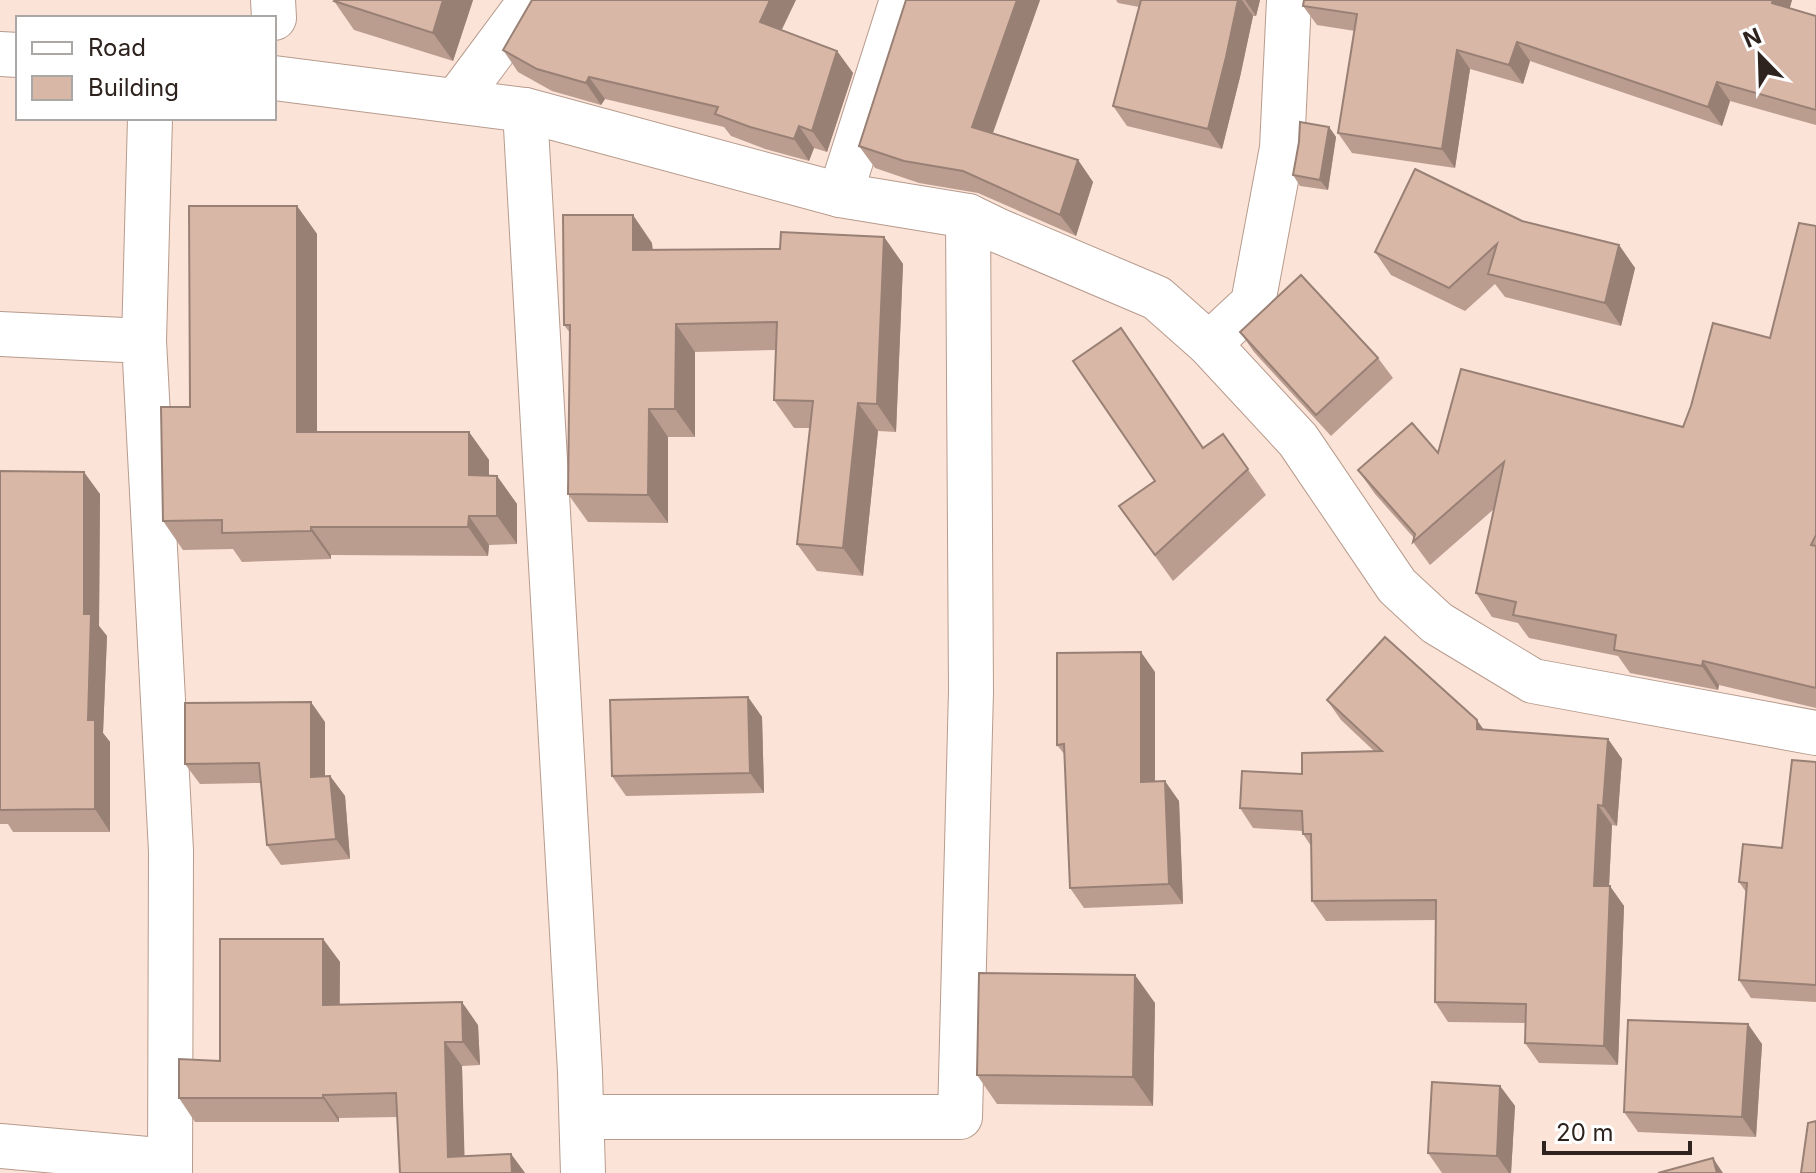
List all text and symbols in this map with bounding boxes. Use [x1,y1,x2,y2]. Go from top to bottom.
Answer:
legend [16,16,276,120]
north arrow [1720,16,1800,96]
text: N [1739,22,1765,53]
text: Road [88,33,146,62]
text: Building [88,73,179,102]
scale bar [1544,1105,1690,1155]
text: 20 m [1556,1118,1614,1147]

